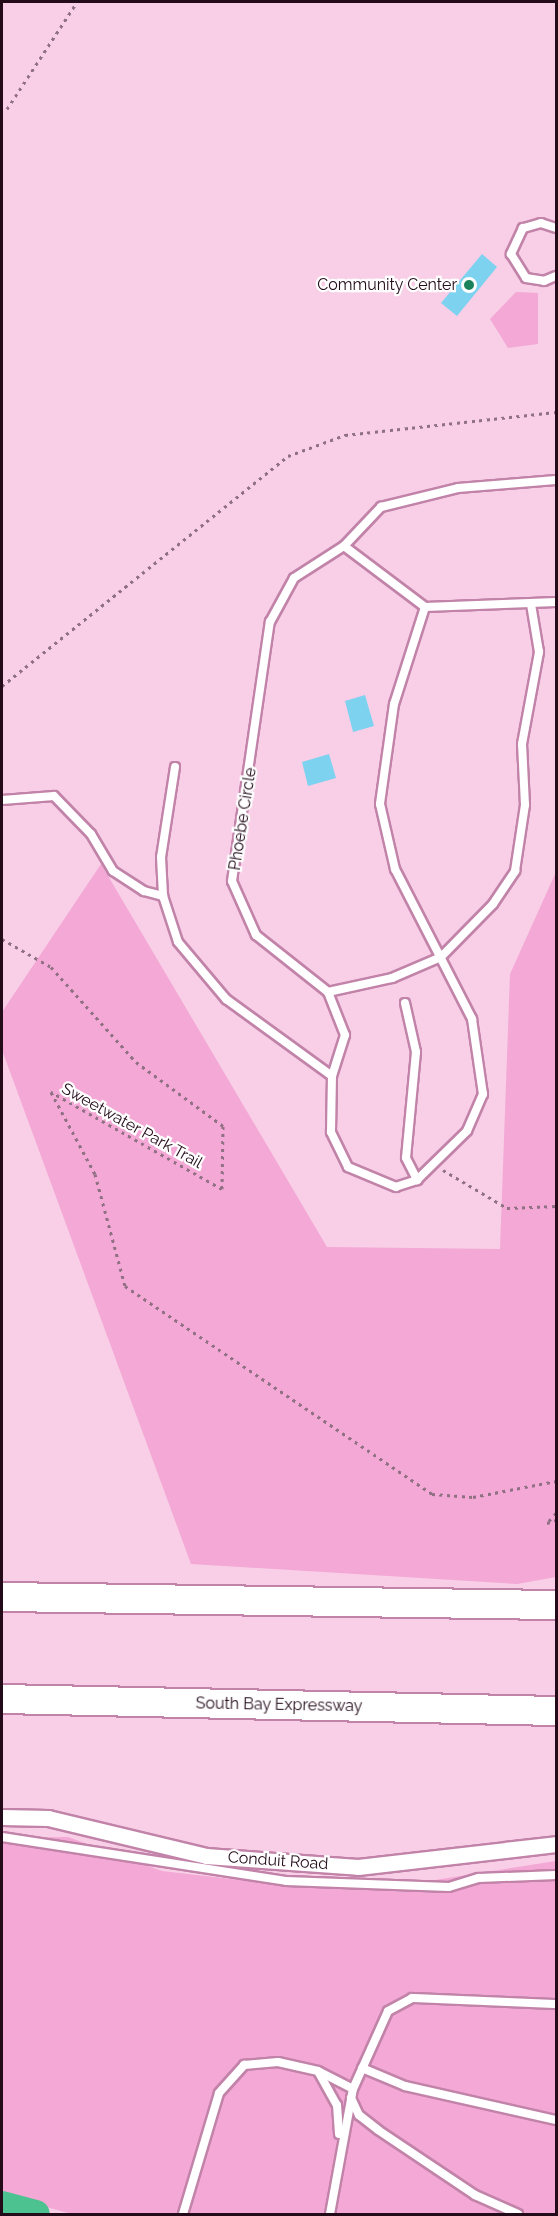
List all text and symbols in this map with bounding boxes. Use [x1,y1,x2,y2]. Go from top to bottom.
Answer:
place label: Community Center [317,275,457,295]
marker: Community Center [462,278,476,292]
street label: Phoebe Circle [225,766,261,872]
street label: Sweetwater Park Trail [58,1079,206,1173]
street label: South Bay Expressway [195,1694,363,1716]
street label: Conduit Road [227,1848,329,1874]

